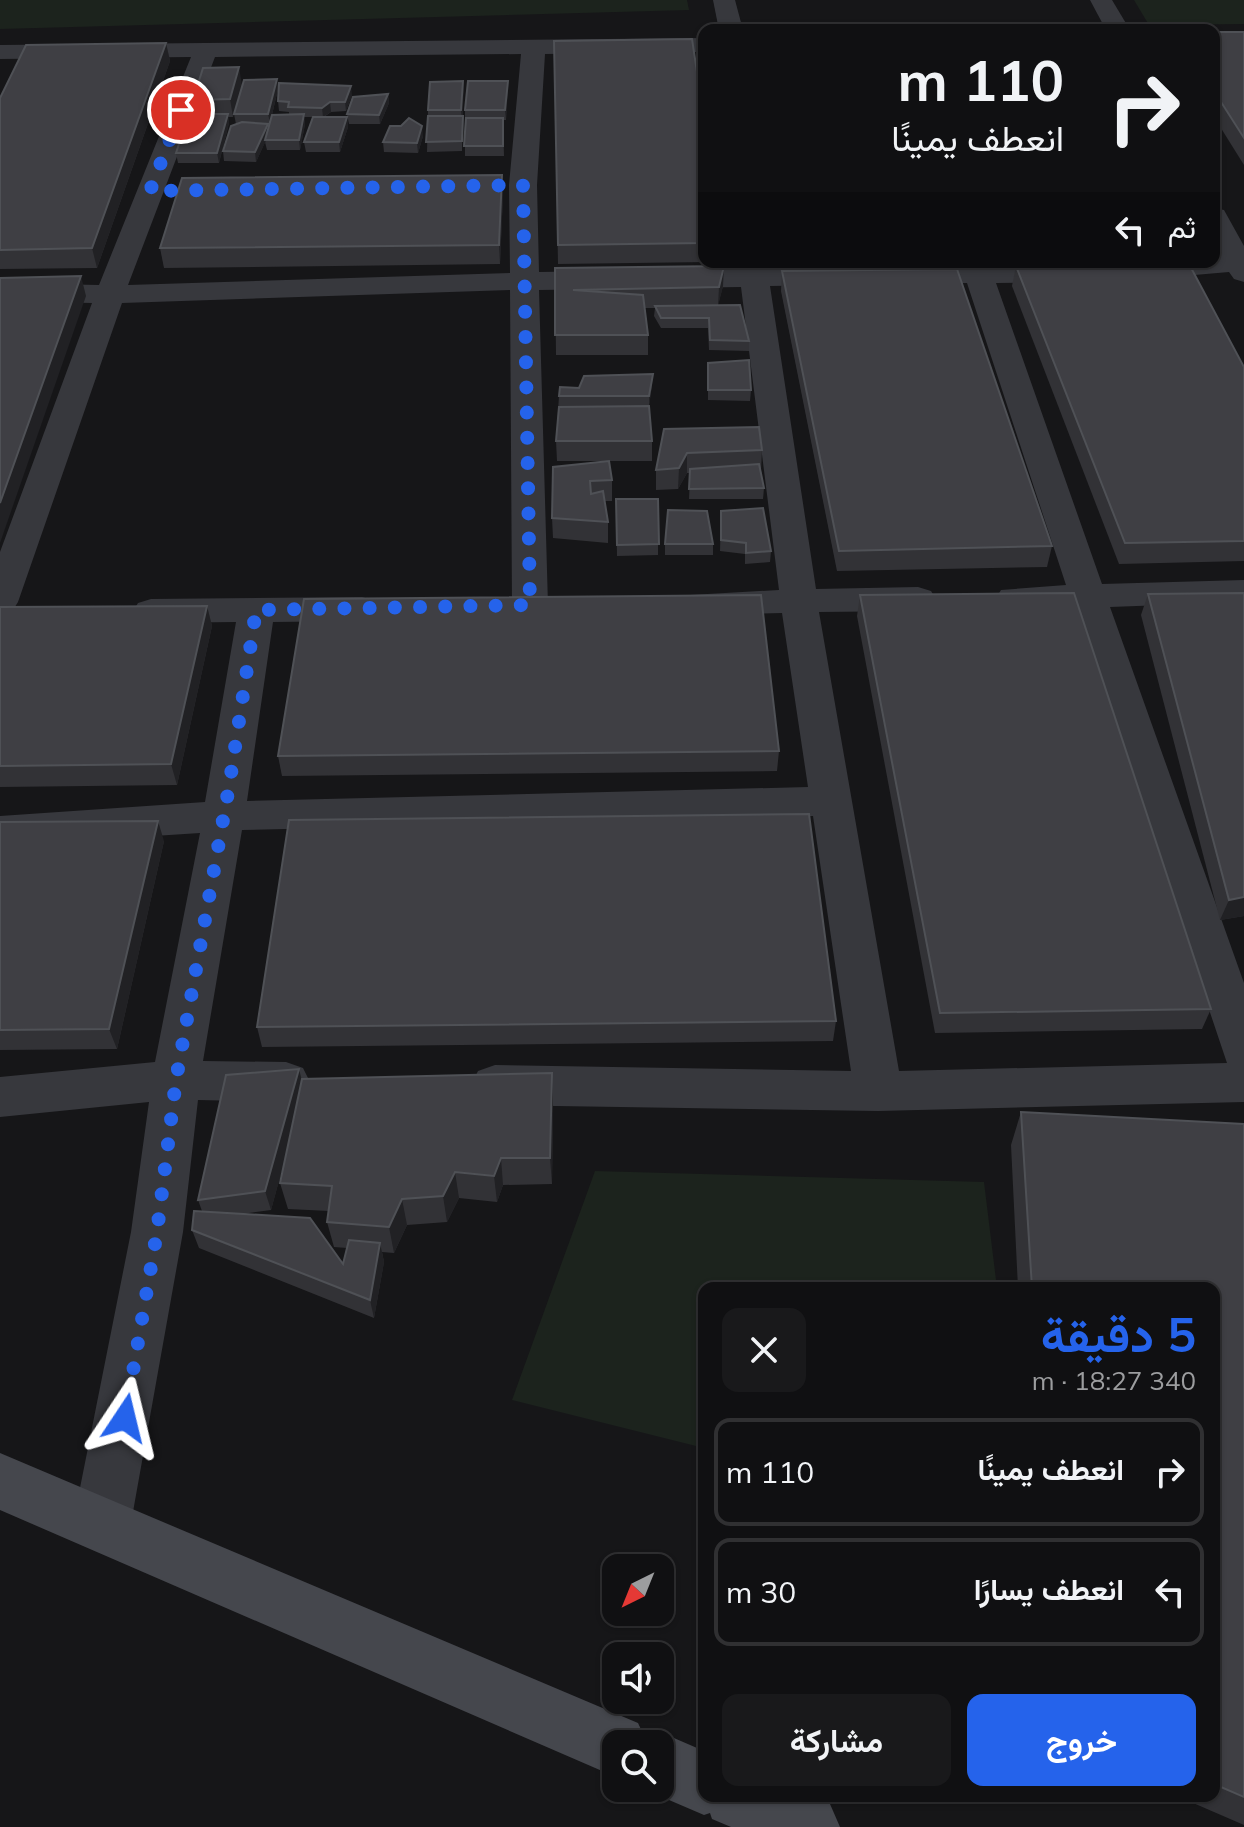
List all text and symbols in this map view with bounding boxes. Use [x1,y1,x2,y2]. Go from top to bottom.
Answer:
text: 110 m [897,45,1064,115]
icon: right [1092,56,1196,160]
pin [147,76,215,144]
icon: arrive [159,88,203,132]
text: انعطف يمينًا [891,115,1064,160]
icon: left [1108,208,1152,252]
text: ثم [1168,208,1196,246]
text: 5 دقيقة [1041,1304,1196,1364]
button: close [722,1308,806,1392]
text: 340 m · 18:27 [1032,1364,1196,1397]
position arrow [83,1376,167,1460]
text: انعطف يمينًا [978,1450,1124,1488]
icon: right [1148,1450,1192,1494]
text: 110 m [726,1453,814,1491]
north arrow [602,1554,674,1626]
map controls [602,1554,674,1802]
text: انعطف يسارًا [974,1570,1124,1608]
icon: left [1148,1570,1192,1614]
text: 30 m [726,1573,796,1611]
button: sound [602,1642,674,1714]
button: مشاركة [722,1694,951,1786]
button: خروج [967,1694,1196,1786]
button: search [602,1730,674,1802]

